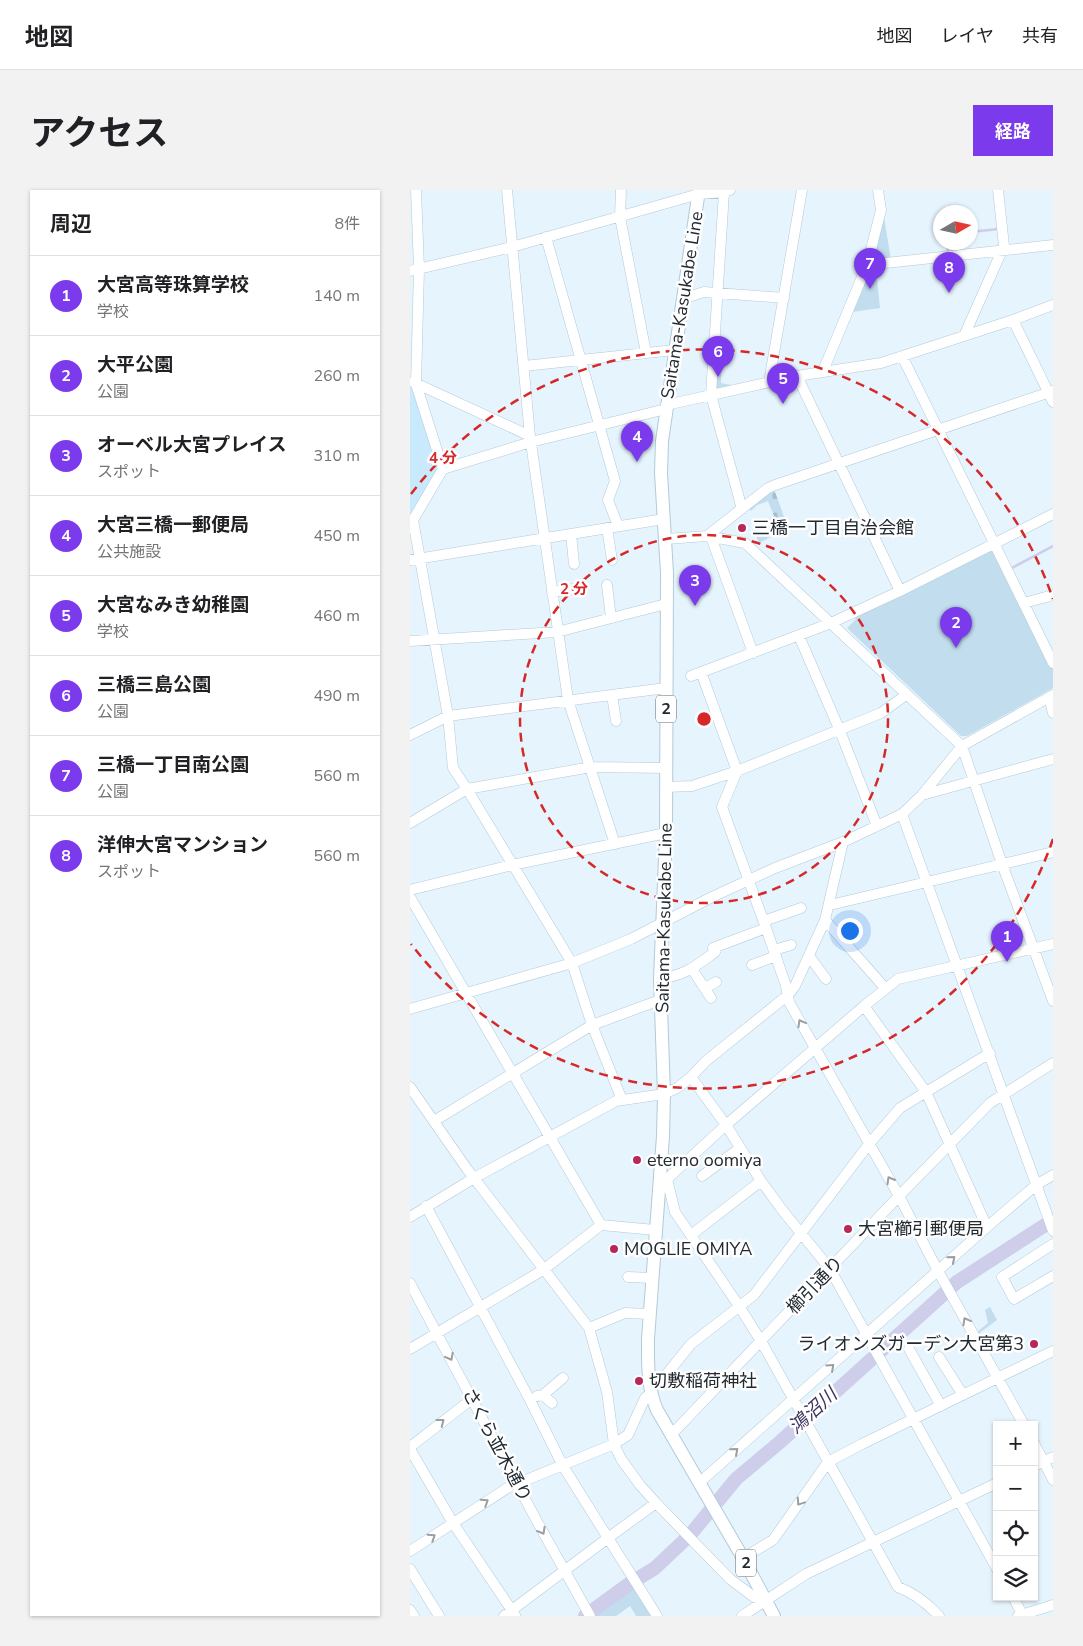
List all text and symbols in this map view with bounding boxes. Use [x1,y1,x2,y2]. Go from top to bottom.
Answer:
text: 地図 [25,21,73,53]
text: 地図 [877,24,913,48]
text: レイヤ [941,24,994,48]
text: 共有 [1022,24,1058,48]
button: 経路 [973,105,1053,156]
text: アクセス [30,110,168,157]
north arrow [933,205,978,250]
street label: Saitama-Kasukabe Line [655,209,709,401]
text: 周辺 [50,210,92,238]
text: 8件 [334,213,360,235]
pin: 7 [854,248,886,289]
pin: 8 [933,252,965,293]
text: 大宮高等珠算学校 [97,272,249,298]
text: 1 [61,285,71,307]
text: 140 m [313,285,360,307]
text: 学校 [97,301,129,323]
pin: 6 [702,336,734,377]
text: 大平公園 [97,352,173,378]
pin: 5 [767,363,799,404]
text: 2 [61,365,71,387]
text: 260 m [313,365,360,387]
text: 公園 [97,381,129,403]
pin: 4 [621,421,653,462]
text: オーベル大宮プレイス [97,432,286,458]
text: 3 [61,445,71,467]
text: 310 m [313,445,360,467]
text: 4 分 [429,448,457,468]
text: スポット [97,461,161,483]
text: 大宮三橋一郵便局 [97,512,249,538]
place label: 三橋一丁目自治会館 [752,516,914,540]
marker: 三橋一丁目自治会館 [736,522,748,534]
text: 4 [61,525,71,547]
text: 450 m [313,525,360,547]
text: 公共施設 [97,541,161,563]
pin: 3 [679,565,711,606]
text: 2 分 [560,579,588,599]
text: 大宮なみき幼稚園 [97,592,249,618]
text: 5 [61,605,71,627]
text: 460 m [313,605,360,627]
pin: 2 [940,607,972,648]
text: 学校 [97,621,129,643]
text: 三橋三島公園 [97,672,211,698]
text: 6 [61,685,71,707]
text: 490 m [313,685,360,707]
road number: 2 [656,696,676,722]
text: 公園 [97,701,129,723]
centre of rings [695,710,713,728]
text: 三橋一丁目南公園 [97,752,249,778]
text: 7 [61,765,71,787]
text: 560 m [313,765,360,787]
text: 公園 [97,781,129,803]
street label: Saitama-Kasukabe Line [650,823,678,1013]
text: 洋伸大宮マンション [97,832,268,858]
text: 8 [61,845,71,867]
text: 560 m [313,845,360,867]
text: スポット [97,861,161,883]
your location [837,918,863,944]
pin: 1 [991,921,1023,962]
one-way arrow [797,1020,807,1029]
place label: eterno oomiya [647,1148,762,1172]
marker: eterno oomiya [631,1154,643,1166]
one-way arrow [886,1176,896,1185]
place label: 大宮櫛引郵便局 [858,1217,984,1241]
marker: 大宮櫛引郵便局 [842,1223,854,1235]
place label: MOGLIE OMIYA [624,1237,752,1261]
marker: MOGLIE OMIYA [608,1243,620,1255]
street label: 櫛引通り [781,1251,849,1319]
one-way arrow [947,1255,956,1264]
one-way arrow [963,1317,973,1326]
place label: ライオンズガーデン大宮第3 [798,1332,1024,1356]
marker: ライオンズガーデン大宮第3 [1028,1338,1040,1350]
one-way arrow [444,1351,454,1360]
one-way arrow [825,1363,834,1372]
place label: 切敷稲荷神社 [649,1369,757,1393]
marker: 切敷稲荷神社 [633,1375,645,1387]
water label: 鴻沼川 [783,1381,844,1440]
street label: さくら並木通り [457,1384,537,1506]
one-way arrow [435,1420,444,1428]
map controls [993,1421,1038,1601]
button: + [993,1421,1038,1466]
one-way arrow [730,1448,739,1457]
button: − [993,1466,1038,1511]
one-way arrow [796,1496,806,1505]
one-way arrow [479,1499,489,1508]
button: locate [993,1511,1038,1556]
one-way arrow [536,1526,546,1535]
one-way arrow [426,1533,435,1543]
road number: 2 [736,1550,756,1576]
button: layers [993,1556,1038,1601]

